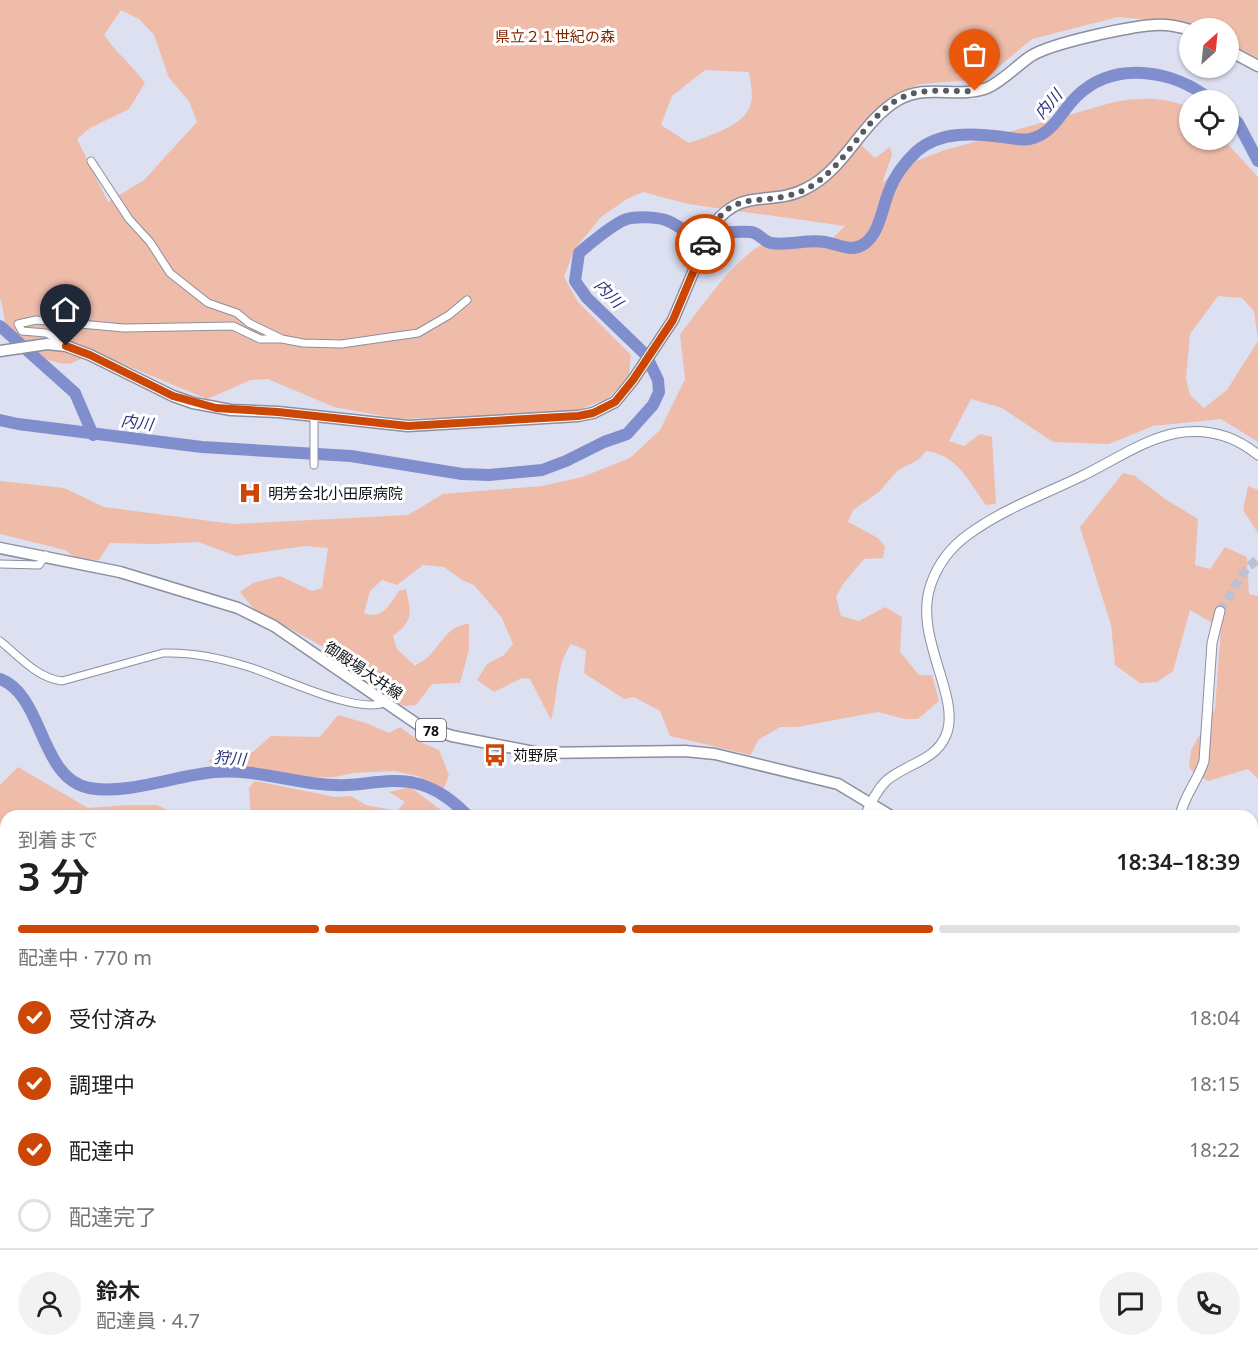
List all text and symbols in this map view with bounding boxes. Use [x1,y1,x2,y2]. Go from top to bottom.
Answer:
north arrow [1179,18,1239,78]
map controls [1179,18,1239,150]
park label: 県立２１世紀の森 [495,26,615,46]
pin [949,29,1000,91]
icon: bag [958,38,991,71]
water label: 内川 [1029,83,1068,123]
button: locate [1179,90,1239,150]
courier [675,214,735,274]
icon: car [689,228,722,261]
water label: 内川 [590,274,629,314]
pin [40,284,91,346]
icon: home [49,293,82,326]
water label: 内川 [120,409,156,435]
hospital icon: 明芳会北小田原病院 [237,480,263,506]
place label: 明芳会北小田原病院 [268,483,403,503]
street label: 御殿場大井線 [321,637,407,703]
road number: 78 [416,719,446,741]
bus stop icon: 苅野原 [482,742,508,768]
place label: 苅野原 [513,745,558,765]
water label: 狩川 [213,746,249,770]
text: 到着まで [18,826,98,853]
text: 18:34–18:39 [1116,846,1240,876]
text: 3 分 [18,849,89,902]
text: 配達中 · 770 m [18,944,152,971]
icon: check [18,1001,51,1034]
text: 受付済み [69,1003,157,1033]
text: 18:04 [1189,1004,1240,1031]
icon: check [18,1067,51,1100]
text: 調理中 [69,1069,135,1099]
text: 18:15 [1189,1070,1240,1097]
icon: check [18,1133,51,1166]
text: 配達中 [69,1135,135,1165]
text: 18:22 [1189,1136,1240,1163]
text: 配達完了 [69,1201,157,1231]
button: person [18,1272,81,1335]
button: chat [1099,1272,1162,1335]
button: phone [1177,1272,1240,1335]
text: 鈴木 [96,1275,140,1305]
text: 配達員 · 4.7 [96,1307,200,1334]

